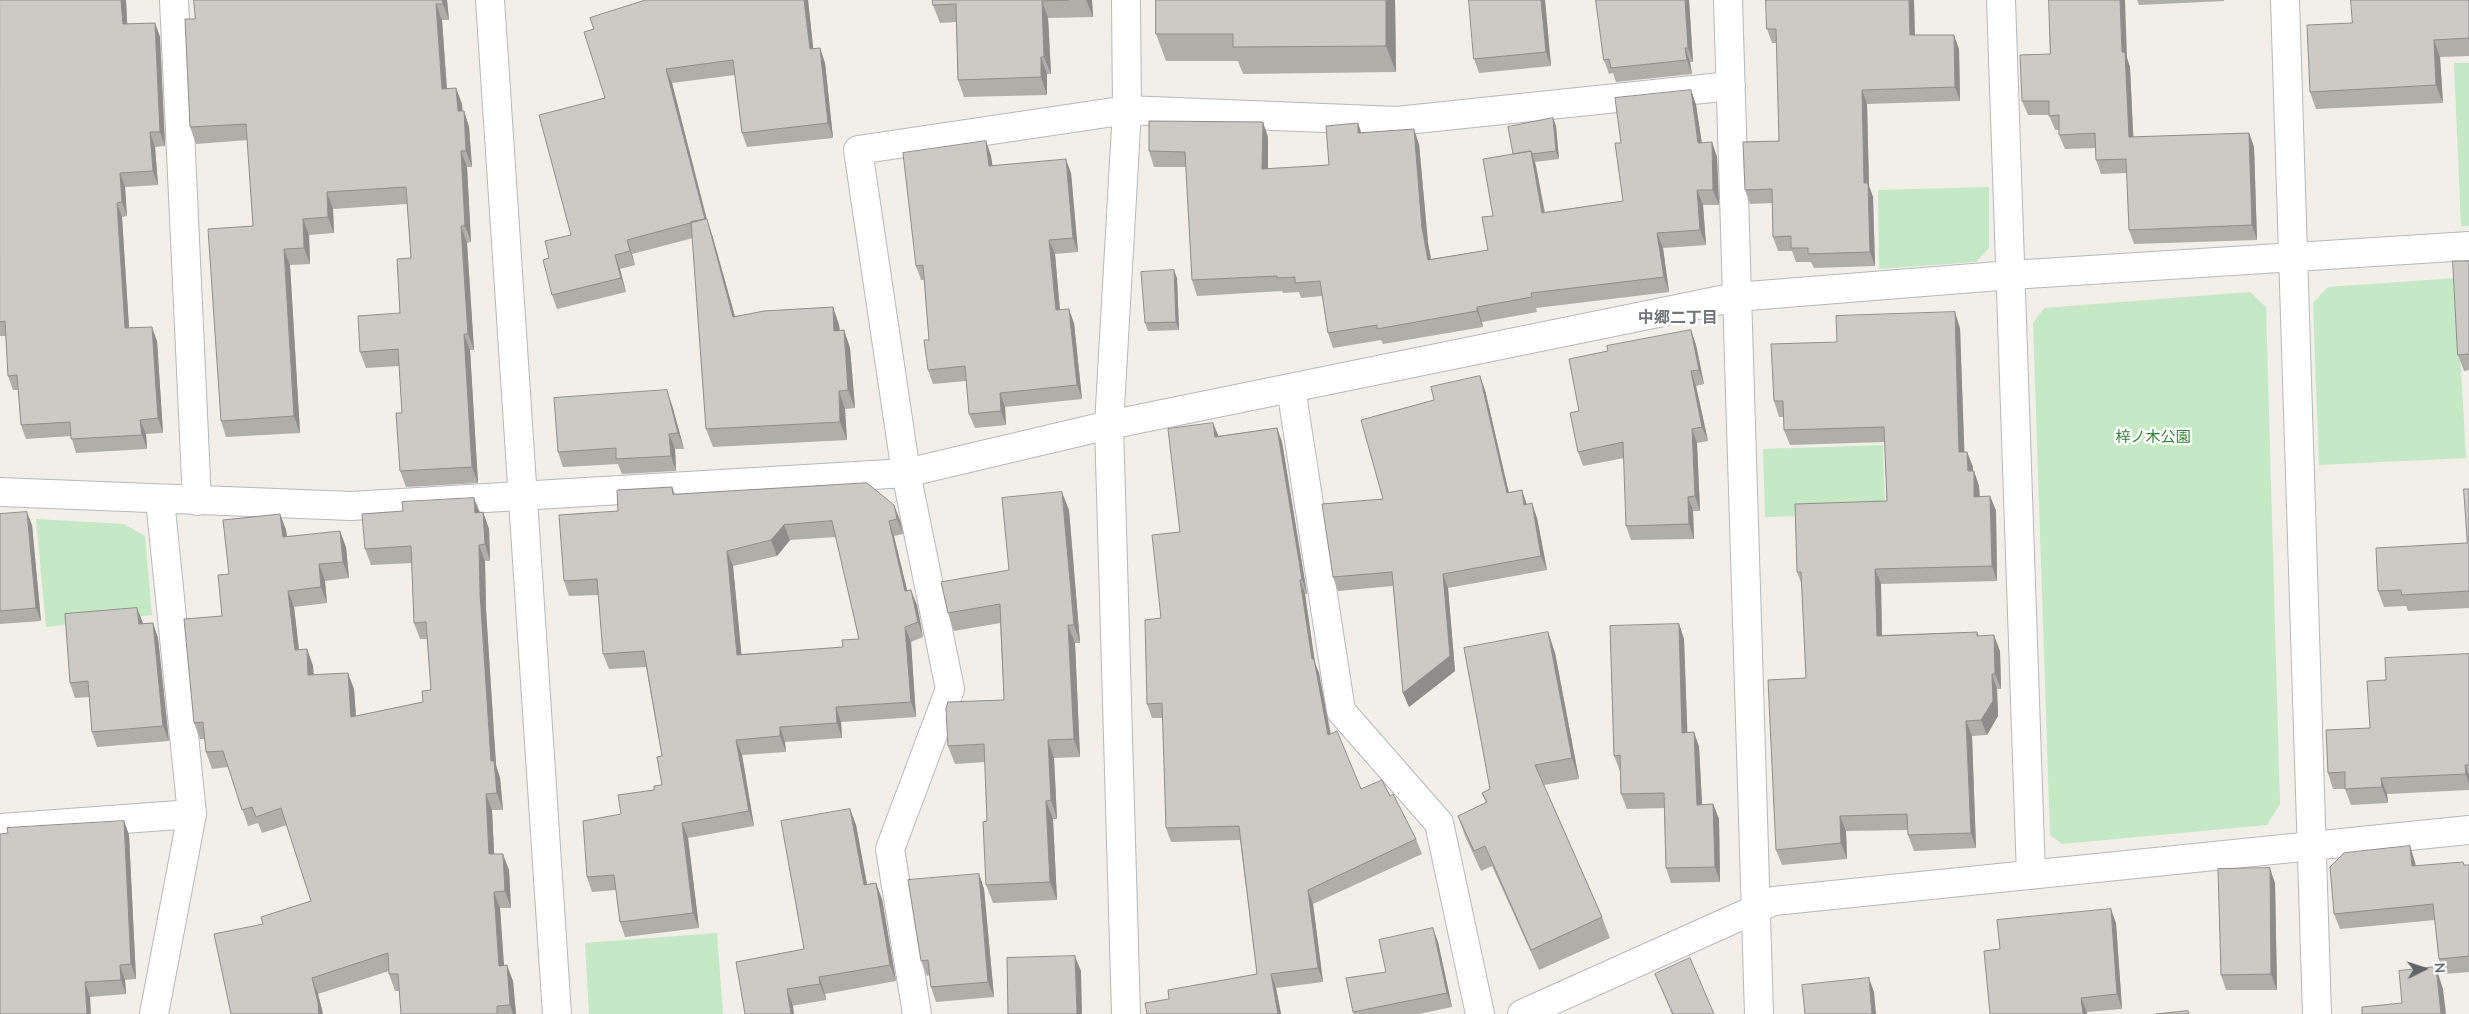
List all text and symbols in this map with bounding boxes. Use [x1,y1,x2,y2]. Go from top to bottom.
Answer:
district label: 中郷二丁目 [1638,309,1718,329]
park label: 梓ノ木公園 [2116,429,2190,447]
north arrow [2399,944,2449,994]
text: N [2430,962,2449,974]

